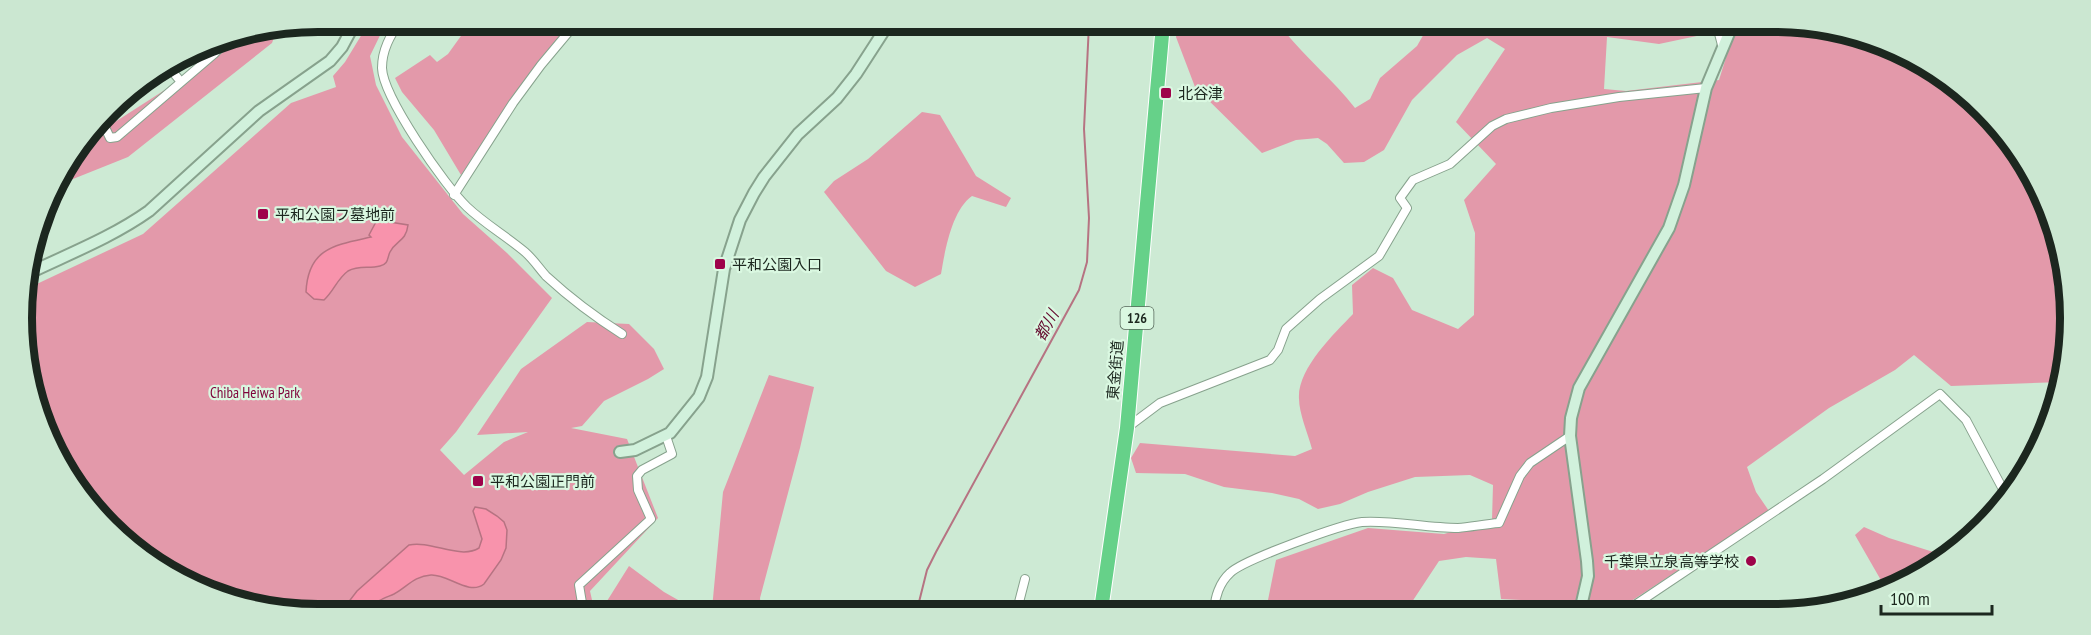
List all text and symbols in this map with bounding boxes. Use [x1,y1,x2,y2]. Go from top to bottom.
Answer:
place label: 北谷津 [1178,84,1223,103]
marker: 北谷津 [1159,86,1173,100]
place label: 平和公園フ墓地前 [275,205,395,224]
marker: 平和公園フ墓地前 [256,207,270,221]
place label: 平和公園入口 [732,255,822,274]
marker: 平和公園入口 [713,257,727,271]
water label: 都川 [1029,304,1063,344]
road number: 126 [1120,307,1154,329]
street label: 東金街道 [1103,339,1127,401]
park label: Chiba Heiwa Park [210,383,300,402]
place label: 平和公園正門前 [490,472,595,491]
marker: 平和公園正門前 [471,474,485,488]
place label: 千葉県立泉高等学校 [1604,552,1739,571]
marker: 千葉県立泉高等学校 [1744,554,1758,568]
scale bar [1881,578,1992,616]
text: 100 m [1890,587,1930,610]

